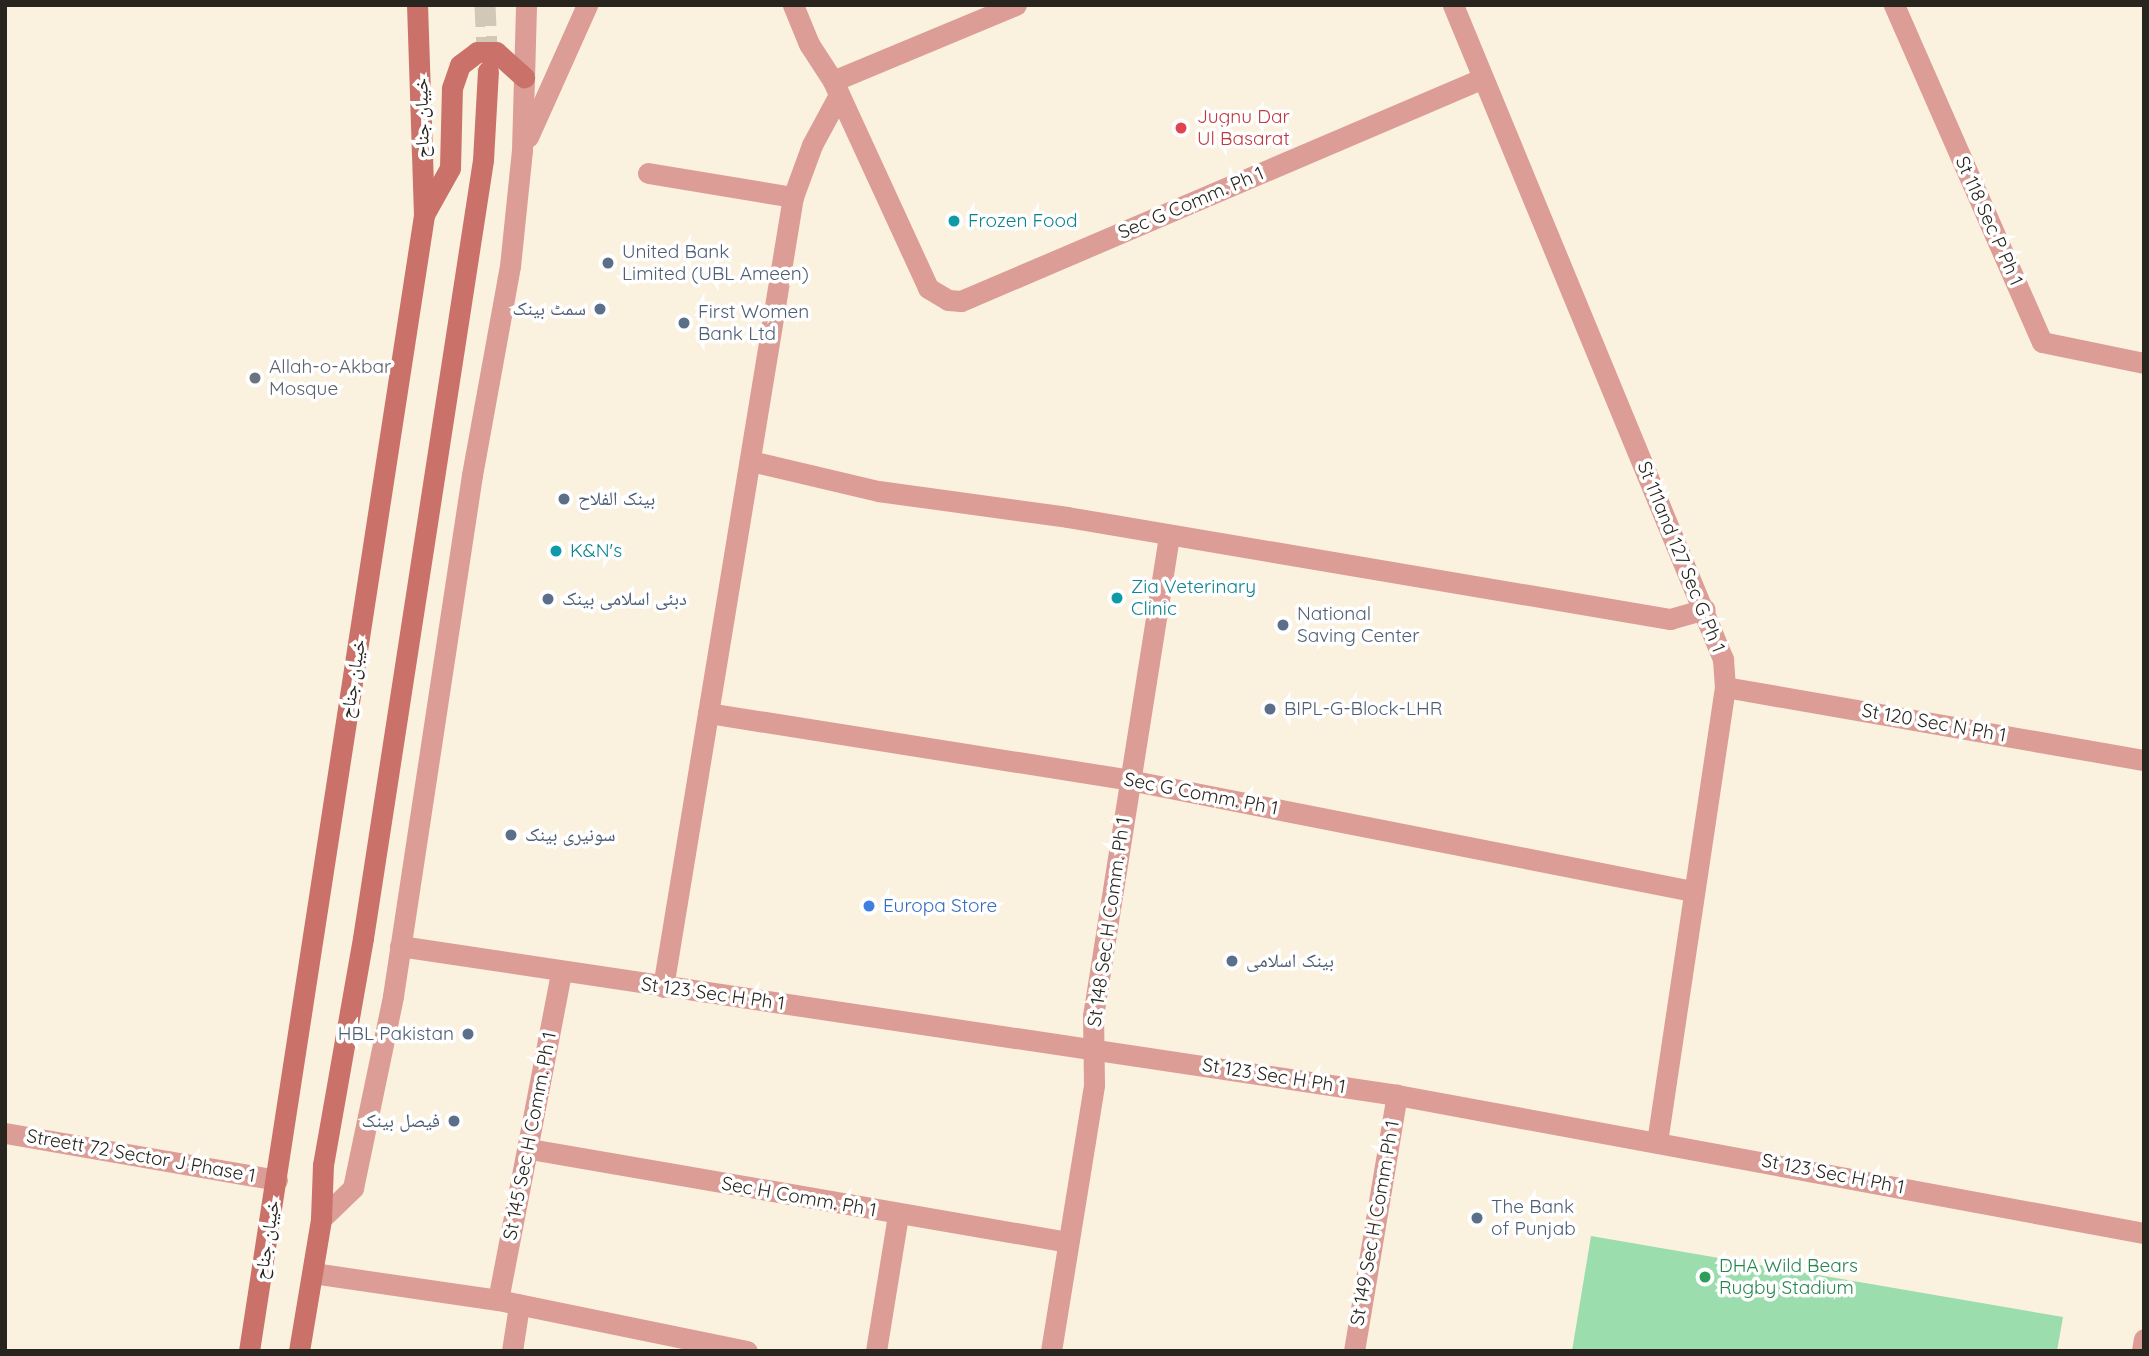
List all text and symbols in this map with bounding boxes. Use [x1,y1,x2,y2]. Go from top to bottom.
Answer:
street label: خیبان جناح [410,78,434,158]
place label: Jugnu Dar Ul Basarat [1197,106,1290,150]
marker: Jugnu Dar Ul Basarat [1171,118,1191,138]
street label: St 118 Sec P Ph 1 [1950,153,2028,289]
street label: Sec G Comm. Ph 1 [1115,162,1267,244]
place label: Frozen Food [968,210,1078,232]
marker: Frozen Food [946,213,962,229]
place label: United Bank Limited (UBL Ameen) [622,241,809,285]
marker: United Bank Limited (UBL Ameen) [600,255,616,271]
place label: سمٹ بینک [513,298,586,320]
marker: سمٹ بینک [592,301,608,317]
place label: First Women Bank Ltd [698,301,809,345]
marker: First Women Bank Ltd [676,315,692,331]
place label: Allah-o-Akbar Mosque [269,356,391,400]
marker: Allah-o-Akbar Mosque [247,370,263,386]
street label: St 111and 127 Sec G Ph 1 [1632,458,1730,656]
place label: بینک الفلاح [578,488,655,510]
marker: بینک الفلاح [556,491,572,507]
place label: K&N's [570,540,622,562]
marker: K&N's [548,543,564,559]
place label: Zia Veterinary Clinic [1131,576,1256,620]
place label: دبئی اسلامی بینک [562,588,687,610]
marker: Zia Veterinary Clinic [1109,590,1125,606]
marker: دبئی اسلامی بینک [540,591,556,607]
place label: National Saving Center [1297,603,1420,647]
marker: National Saving Center [1275,617,1291,633]
street label: خیبان جناح [335,638,371,720]
place label: BIPL-G-Block-LHR [1284,698,1442,720]
street label: St 120 Sec N Ph 1 [1860,699,2008,747]
marker: BIPL-G-Block-LHR [1262,701,1278,717]
street label: Sec G Comm. Ph 1 [1122,768,1280,820]
street label: St 148 Sec H Comm. Ph 1 [1083,816,1135,1028]
place label: سونیری بینک [525,824,615,846]
marker: سونیری بینک [503,827,519,843]
place label: Europa Store [883,895,997,917]
marker: Europa Store [861,898,877,914]
place label: بینک اسلامی [1246,950,1334,972]
marker: بینک اسلامی [1224,953,1240,969]
street label: St 123 Sec H Ph 1 [640,973,786,1015]
place label: HBL Pakistan [338,1023,454,1045]
marker: HBL Pakistan [460,1026,476,1042]
street label: St 145 Sec H Comm. Ph 1 [499,1030,561,1242]
street label: St 123 Sec H Ph 1 [1201,1053,1347,1099]
place label: فیصل بینک [362,1110,440,1132]
marker: فیصل بینک [446,1113,462,1129]
street label: St 149 Sec H Comm Ph 1 [1346,1119,1404,1327]
street label: Streett 72 Sector J Phase 1 [25,1125,257,1187]
street label: St 123 Sec H Ph 1 [1760,1149,1906,1199]
street label: Sec H Comm. Ph 1 [720,1172,878,1222]
place label: The Bank of Punjab [1491,1196,1576,1240]
street label: خیبان جناح [249,1199,285,1281]
marker: The Bank of Punjab [1469,1210,1485,1226]
place label: DHA Wild Bears Rugby Stadium [1719,1255,1858,1299]
marker: DHA Wild Bears Rugby Stadium [1697,1269,1713,1285]

